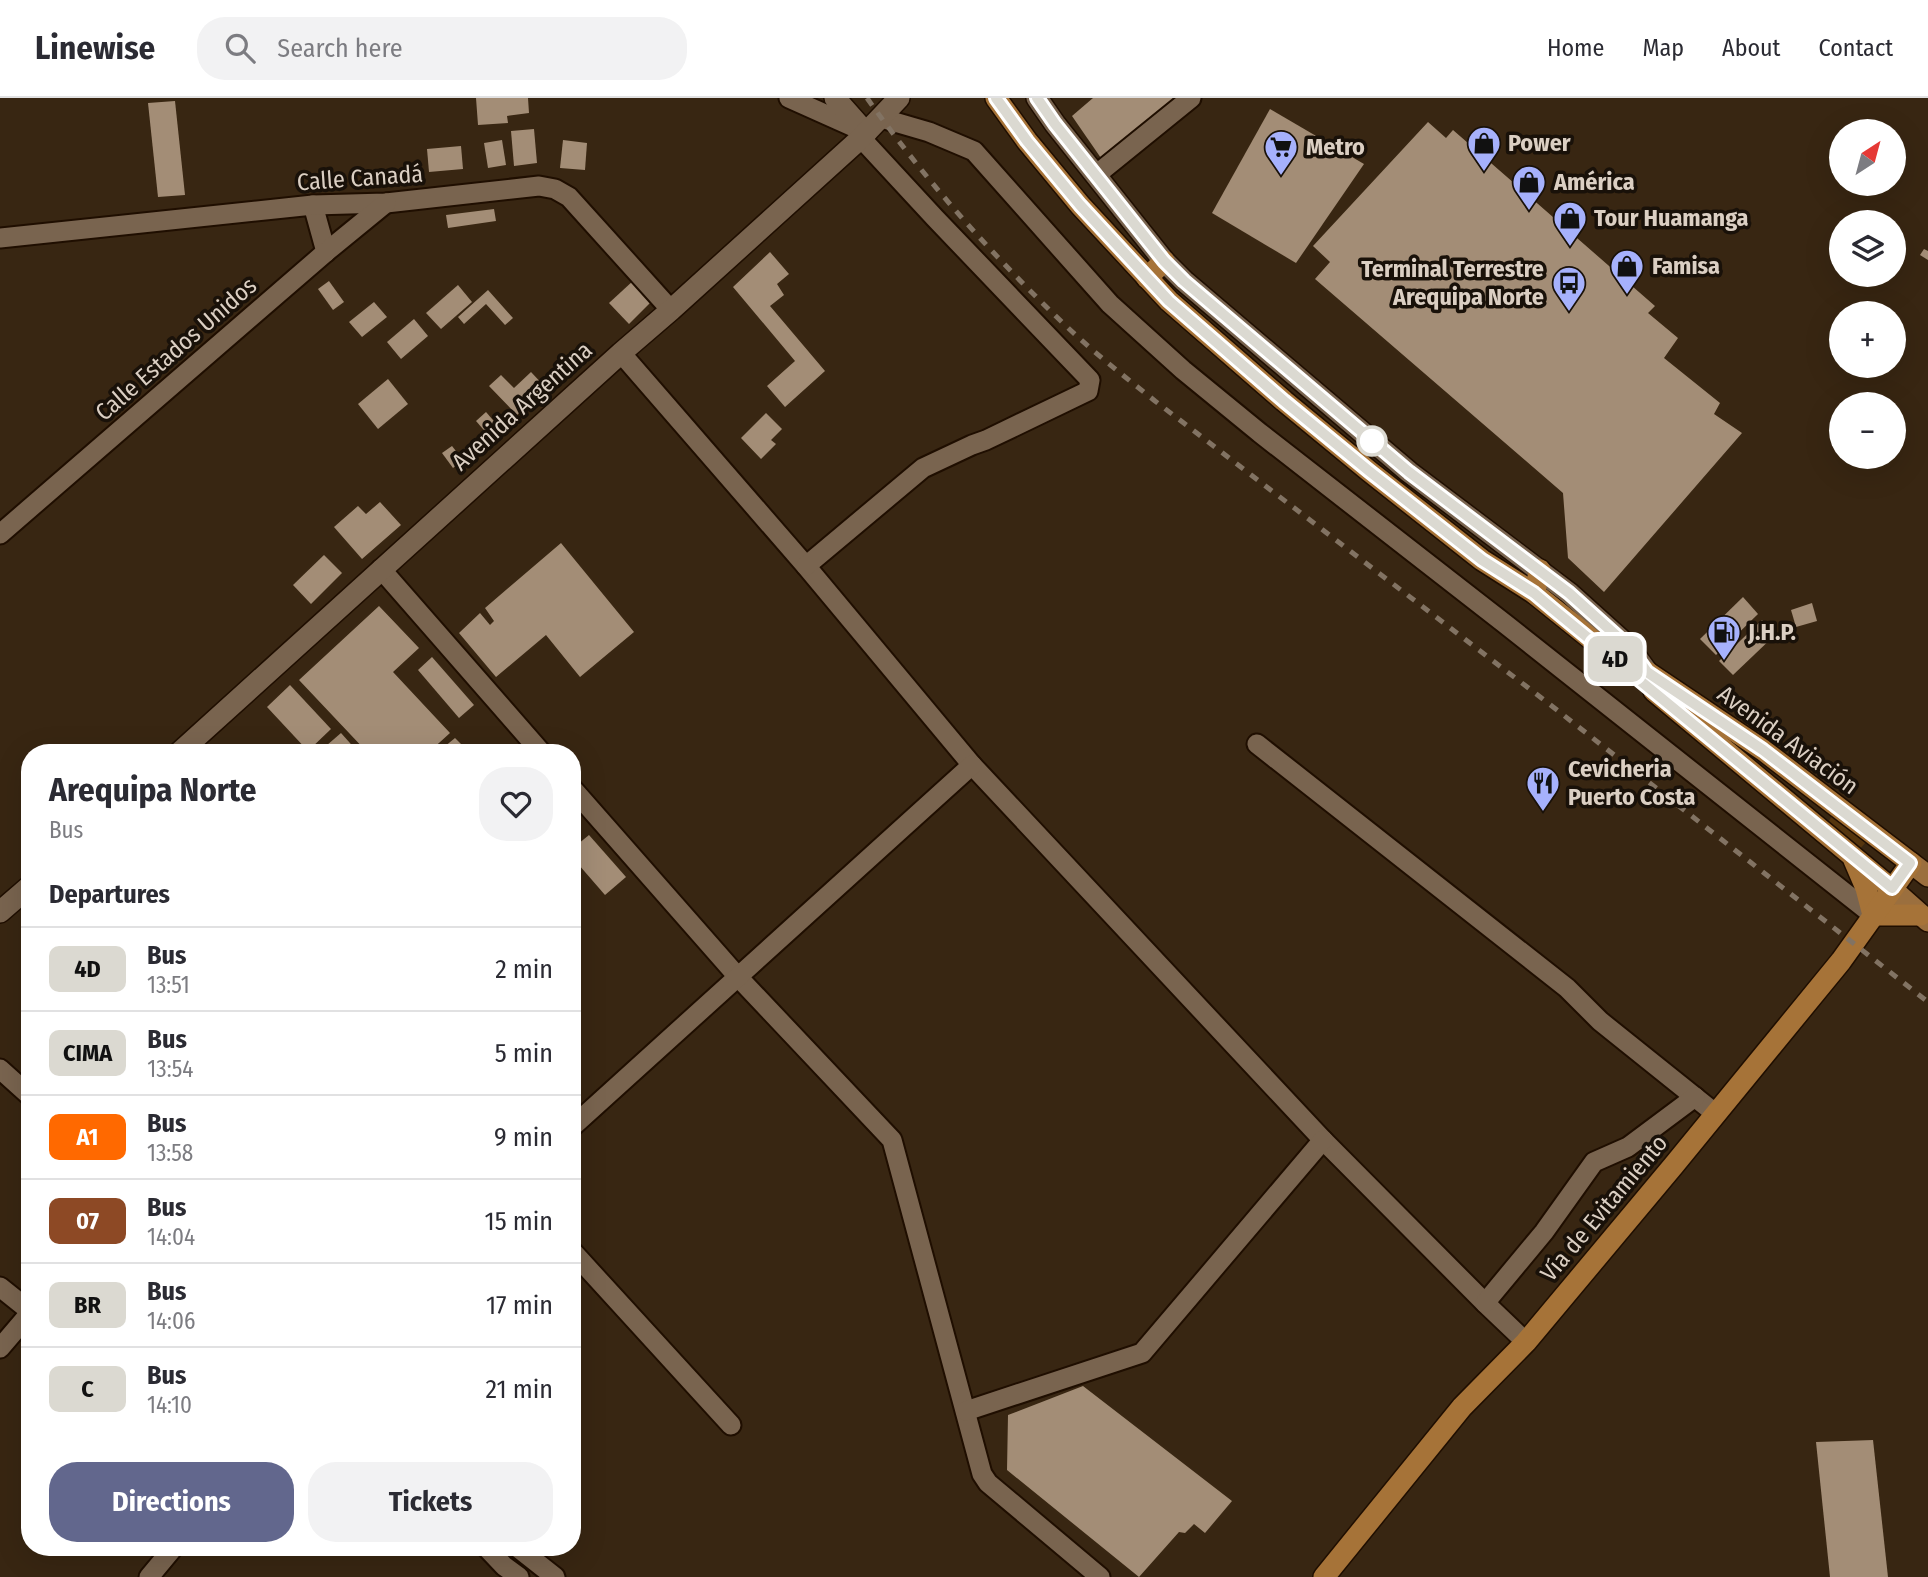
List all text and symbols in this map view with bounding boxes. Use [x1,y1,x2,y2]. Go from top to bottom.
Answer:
search box [197,17,687,80]
text: Linewise [35,28,155,68]
icon: search [221,29,259,67]
text: Search here [277,33,403,64]
text: Home [1547,34,1604,62]
text: Map [1642,34,1684,62]
text: About [1722,34,1780,62]
text: Contact [1818,34,1893,62]
north arrow [1829,119,1906,196]
map controls [1829,119,1906,469]
shop icon: Power [1465,124,1503,173]
supermarket icon: Metro [1262,128,1300,177]
place label: Power [1508,129,1571,157]
place label: Metro [1306,133,1365,161]
street label: Calle Canadá [296,160,424,196]
shop icon: América [1510,163,1548,212]
place label: América [1553,168,1635,196]
shop icon: Tour Huamanga [1551,199,1589,248]
place label: Tour Huamanga [1594,204,1749,232]
button: layers [1829,210,1906,287]
shop icon: Famisa [1608,247,1646,296]
place label: Famisa [1652,252,1720,280]
place label: Terminal Terrestre Arequipa Norte [1361,255,1544,311]
bus stop icon: Terminal Terrestre Arequipa Norte [1550,264,1588,313]
street label: Calle Estados Unidos [90,271,262,427]
button: + [1829,301,1906,378]
street label: Avenida Argentina [446,336,598,476]
button: − [1829,392,1906,469]
unlabelled marker [1357,426,1387,456]
fuel station icon: J.H.P. [1705,613,1743,662]
place label: J.H.P. [1747,618,1796,646]
line badge: 4D [1584,636,1646,682]
text: 4D [1602,645,1628,673]
street label: Avenida Aviación [1712,680,1864,800]
place label: Cevicheria Puerto Costa [1568,755,1695,811]
restaurant icon: Cevicheria Puerto Costa [1524,764,1562,813]
button: heart [479,767,553,841]
text: Arequipa Norte [49,770,257,810]
text: Bus [49,816,83,844]
text: Departures [49,879,170,910]
text: Bus [147,940,186,971]
text: 2 min [495,954,553,985]
text: 4D [74,955,101,983]
text: 13:51 [147,971,190,999]
text: Bus [147,1024,187,1055]
text: 5 min [495,1038,553,1069]
text: CIMA [63,1039,112,1067]
text: 13:54 [147,1055,193,1083]
text: Bus [147,1108,186,1139]
text: 9 min [494,1122,553,1153]
text: A1 [77,1123,98,1151]
street label: Vía de Evitamiento [1535,1129,1673,1287]
text: 13:58 [147,1139,193,1167]
text: Bus [147,1192,186,1223]
text: 15 min [485,1206,553,1237]
text: 07 [76,1207,99,1235]
text: 14:04 [147,1223,195,1251]
text: Bus [147,1276,186,1307]
text: 17 min [486,1290,553,1321]
text: BR [74,1291,101,1319]
text: 14:06 [147,1307,195,1335]
text: Bus [147,1360,186,1391]
text: 21 min [486,1374,553,1405]
text: C [81,1375,94,1403]
text: 14:10 [147,1391,192,1419]
button: Directions [49,1462,294,1542]
button: Tickets [308,1462,553,1542]

